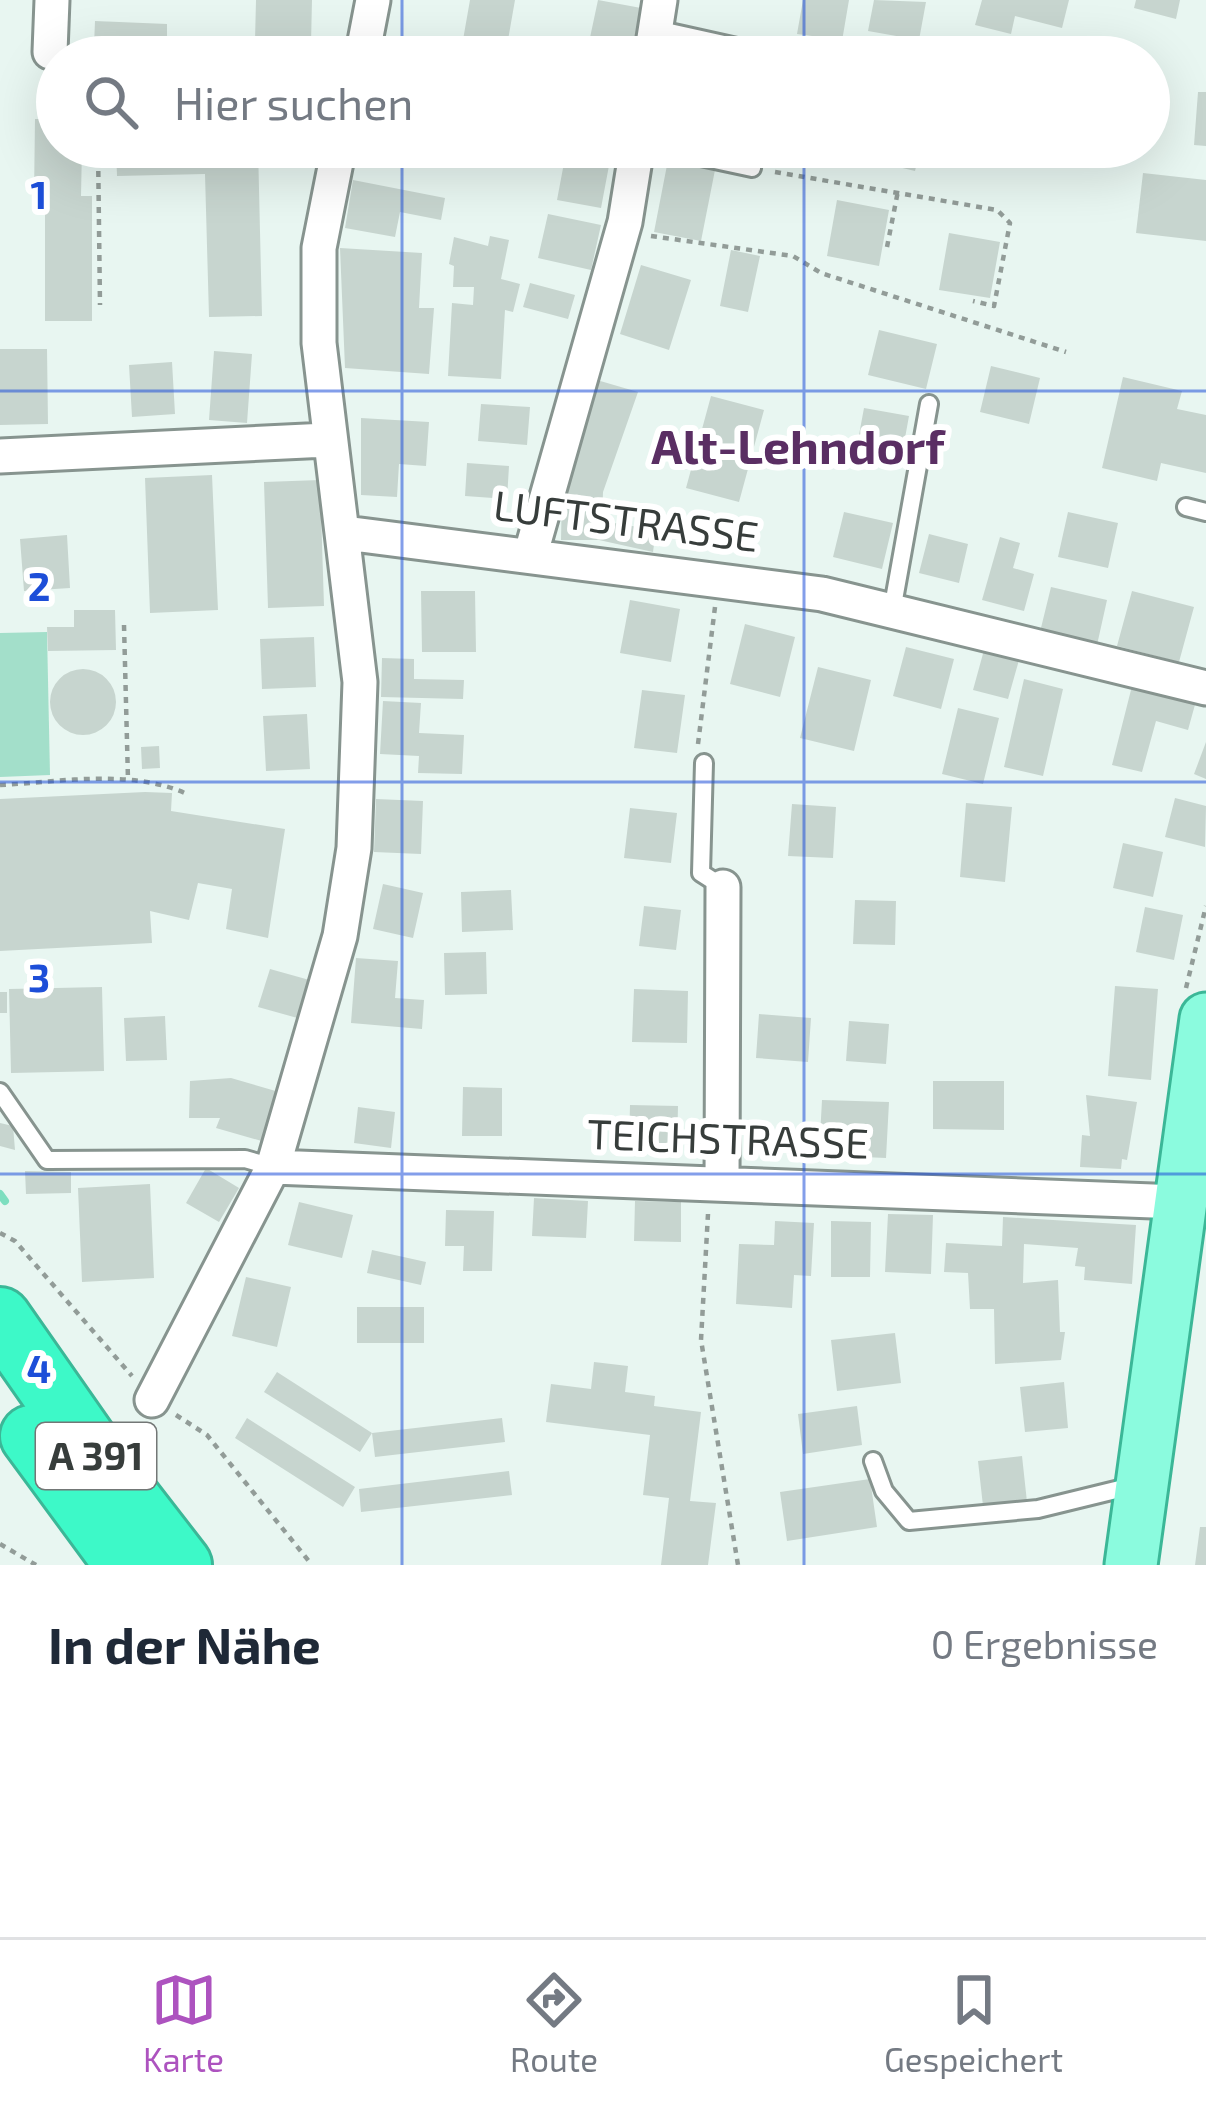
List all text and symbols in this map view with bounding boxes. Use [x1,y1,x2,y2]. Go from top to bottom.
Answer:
search box [36,36,1170,168]
icon: search [78,69,144,135]
text: Hier suchen [174,75,414,129]
text: 1 [31,170,47,217]
district label: Alt-Lehndorf [651,416,946,474]
street label: LUFTSTRASSE [491,478,762,560]
text: 2 [28,562,50,609]
text: 3 [28,953,50,1000]
street label: TEICHSTRASSE [586,1107,870,1167]
text: 4 [27,1344,51,1391]
road number: A 391 [36,1423,156,1489]
text: In der Nähe [48,1613,321,1674]
text: 0 Ergebnisse [931,1620,1158,1667]
tab: Karte [143,1967,224,2079]
tab: Route [510,1967,598,2079]
tab: Gespeichert [884,1967,1063,2079]

